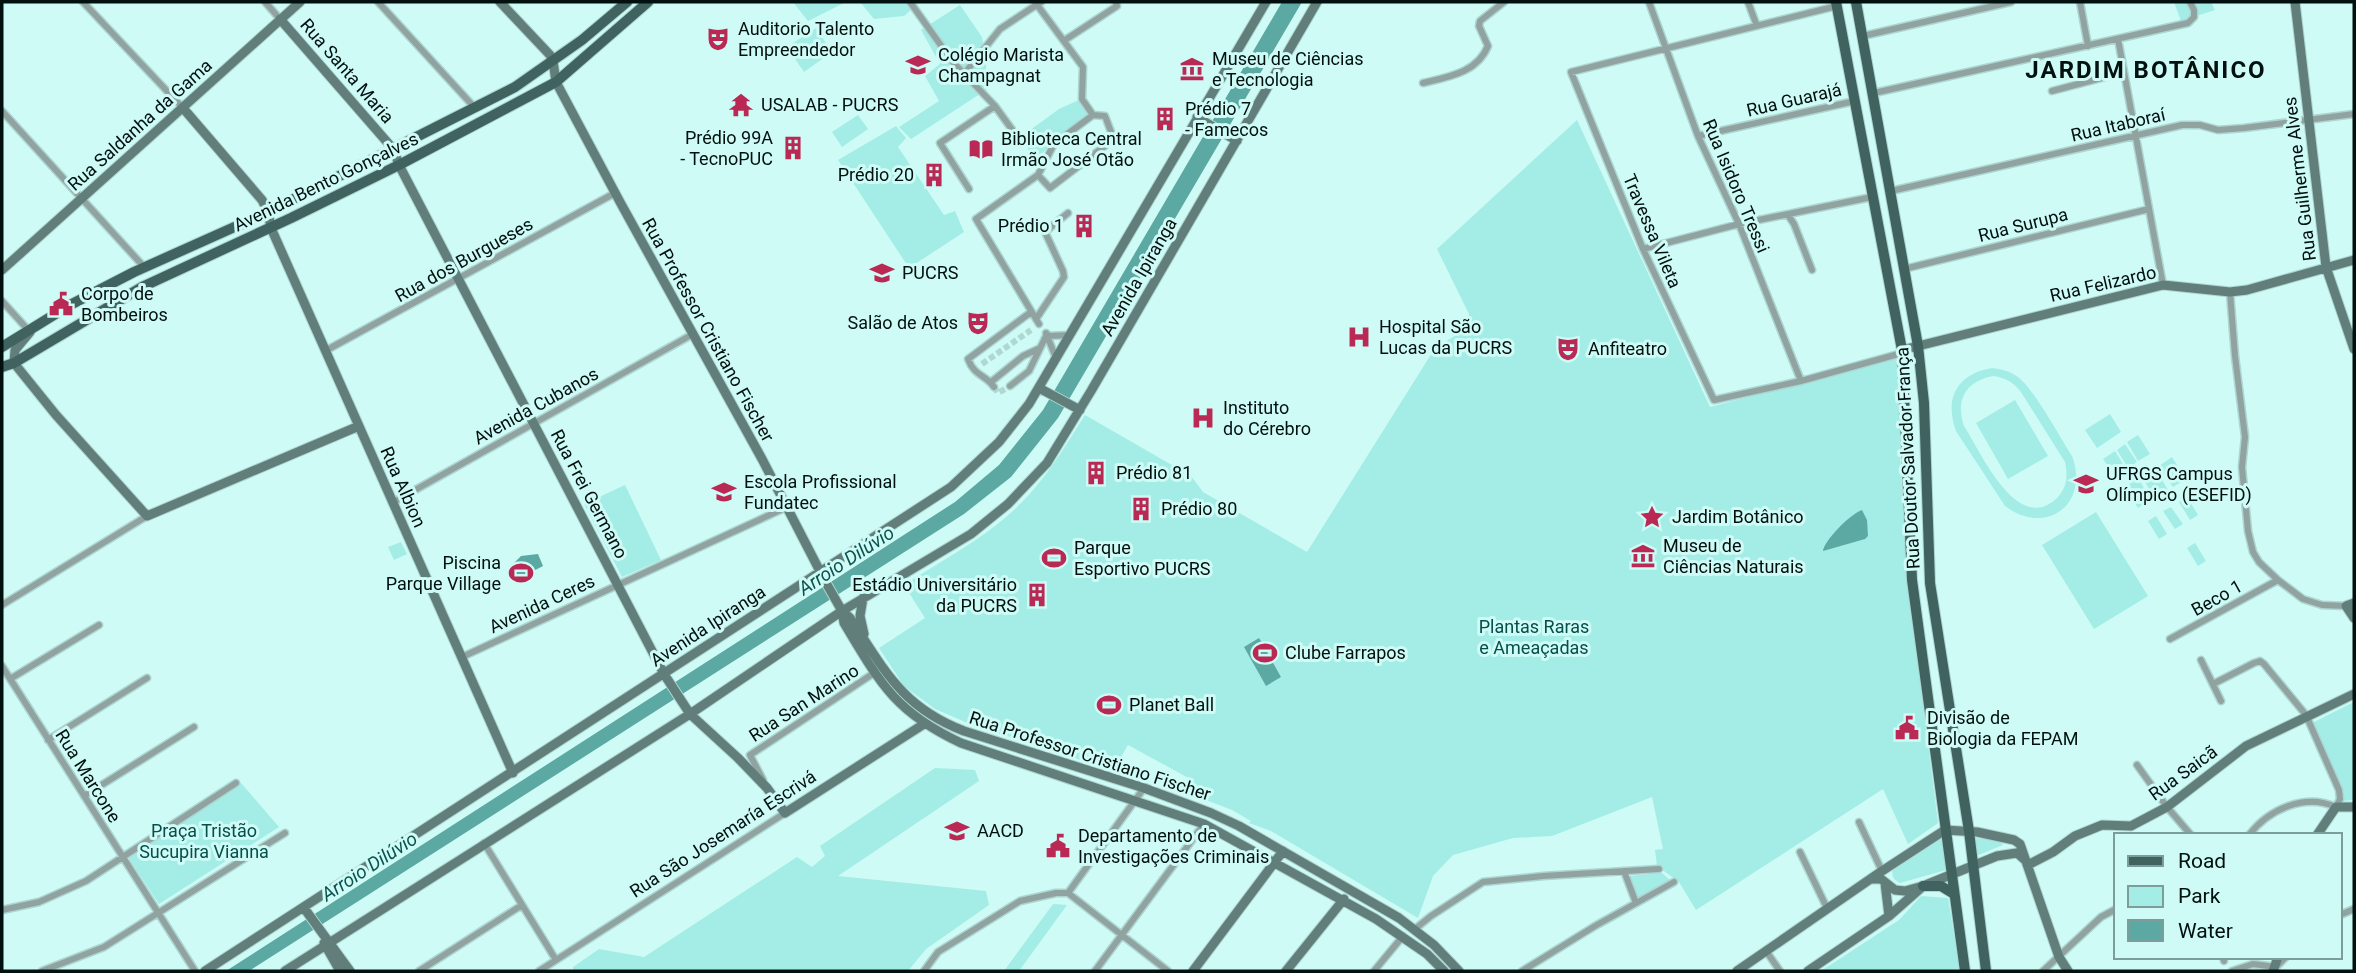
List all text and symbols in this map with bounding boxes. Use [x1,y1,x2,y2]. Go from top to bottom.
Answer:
street label: Rua Santa Maria [296,14,398,127]
place label: Auditorio Talento Empreendedor [738,18,874,60]
theatre icon: Auditorio Talento Empreendedor [704,25,732,53]
place label: Colégio Marista Champagnat [938,44,1064,86]
place label: Museu de Ciências e Tecnologia [1212,48,1363,90]
school or university icon: Colégio Marista Champagnat [904,51,932,79]
street label: Rua Saldanha da Gama [63,55,216,195]
museum icon: Museu de Ciências e Tecnologia [1178,55,1206,83]
district label: JARDIM BOTÂNICO [2025,56,2267,84]
street label: Rua Guarajá [1744,78,1843,121]
temple icon: USALAB - PUCRS [727,91,755,119]
place label: USALAB - PUCRS [761,94,899,115]
street label: Rua Guilherme Alves [2279,96,2320,262]
place label: Prédio 7 - Famecos [1185,98,1268,140]
street label: Rua Itaboraí [2069,103,2168,146]
building icon: Prédio 7 - Famecos [1151,105,1179,133]
street label: Rua Isidoro Tressi [1699,116,1774,256]
place label: Prédio 99A - TecnoPUC [680,127,773,169]
street label: Avenida Bento Gonçalves [230,128,422,235]
place label: Biblioteca Central Irmão José Otão [1001,128,1142,170]
building icon: Prédio 99A - TecnoPUC [779,134,807,162]
library icon: Biblioteca Central Irmão José Otão [967,135,995,163]
building icon: Prédio 20 [920,161,948,189]
place label: Prédio 20 [838,164,914,185]
street label: Travessa Vileta [1619,171,1686,291]
street label: Rua Surupa [1976,203,2070,246]
building icon: Prédio 1 [1070,212,1098,240]
street label: Rua dos Burgueses [391,213,536,306]
street label: Rua Professor Cristiano Fischer [638,214,779,445]
street label: Avenida Ipiranga [1096,214,1181,340]
place label: Prédio 1 [998,215,1064,236]
school or university icon: PUCRS [868,259,896,287]
street label: Rua Felizardo [2048,261,2158,306]
place label: PUCRS [902,262,959,283]
place label: Corpo de Bombeiros [81,283,168,325]
public building icon: Corpo de Bombeiros [47,290,75,318]
theatre icon: Salão de Atos [964,309,992,337]
place label: Salão de Atos [848,312,958,333]
place label: Hospital São Lucas da PUCRS [1379,316,1512,358]
hospital icon: Hospital São Lucas da PUCRS [1345,323,1373,351]
theatre icon: Anfiteatro [1554,335,1582,363]
place label: Anfiteatro [1588,338,1667,359]
street label: Rua Doutor Salvador França [1891,346,1924,570]
street label: Avenida Cubanos [470,363,602,448]
place label: Instituto do Cérebro [1223,397,1311,439]
hospital icon: Instituto do Cérebro [1189,404,1217,432]
street label: Rua Frei Germano [547,426,632,562]
street label: Rua Albion [376,443,431,530]
building icon: Prédio 81 [1082,459,1110,487]
place label: Prédio 81 [1116,462,1192,483]
place label: UFRGS Campus Olímpico (ESEFID) [2106,463,2252,506]
school or university icon: UFRGS Campus Olímpico (ESEFID) [2072,470,2100,498]
place label: Escola Profissional Fundatec [744,471,897,513]
school or university icon: Escola Profissional Fundatec [710,478,738,506]
building icon: Prédio 80 [1127,495,1155,523]
place label: Prédio 80 [1161,498,1237,519]
place icon: Jardim Botânico [1638,503,1666,531]
place label: Jardim Botânico [1672,506,1804,527]
water label: Arroio Dilúvio [793,521,899,600]
place label: Museu de Ciências Naturais [1663,535,1804,577]
place label: Parque Esportivo PUCRS [1074,537,1211,579]
museum icon: Museu de Ciências Naturais [1629,542,1657,570]
sports icon: Parque Esportivo PUCRS [1040,544,1068,572]
place label: Piscina Parque Village [386,552,501,594]
sports icon: Piscina Parque Village [507,559,535,587]
street label: Avenida Ceres [486,570,598,637]
place label: Estádio Universitário da PUCRS [852,574,1017,616]
street label: Beco 1 [2188,575,2246,620]
street label: Avenida Ipiranga [646,581,769,671]
building icon: Estádio Universitário da PUCRS [1023,581,1051,609]
park label: Plantas Raras e Ameaçadas [1479,616,1589,658]
sports icon: Clube Farrapos [1251,639,1279,667]
place label: Clube Farrapos [1285,642,1406,663]
street label: Rua San Marino [745,659,862,746]
sports icon: Planet Ball [1095,691,1123,719]
place label: Planet Ball [1129,694,1214,715]
street label: Rua Professor Cristiano Fischer [967,707,1214,805]
place label: Divisão de Biologia da FEPAM [1927,707,2078,749]
public building icon: Divisão de Biologia da FEPAM [1893,714,1921,742]
street label: Rua Marcone [51,725,125,826]
street label: Rua Saicã [2144,741,2221,804]
street label: Rua São Josemaría Escrivá [626,765,820,902]
school or university icon: AACD [943,817,971,845]
park label: Praça Tristão Sucupira Vianna [139,820,269,862]
place label: AACD [977,820,1024,841]
place label: Departamento de Investigações Criminais [1078,825,1269,867]
water label: Arroio Dilúvio [316,827,422,906]
public building icon: Departamento de Investigações Criminais [1044,832,1072,860]
legend [2114,833,2342,959]
text: Road [2178,849,2226,873]
text: Park [2178,884,2221,908]
text: Water [2178,919,2233,943]

